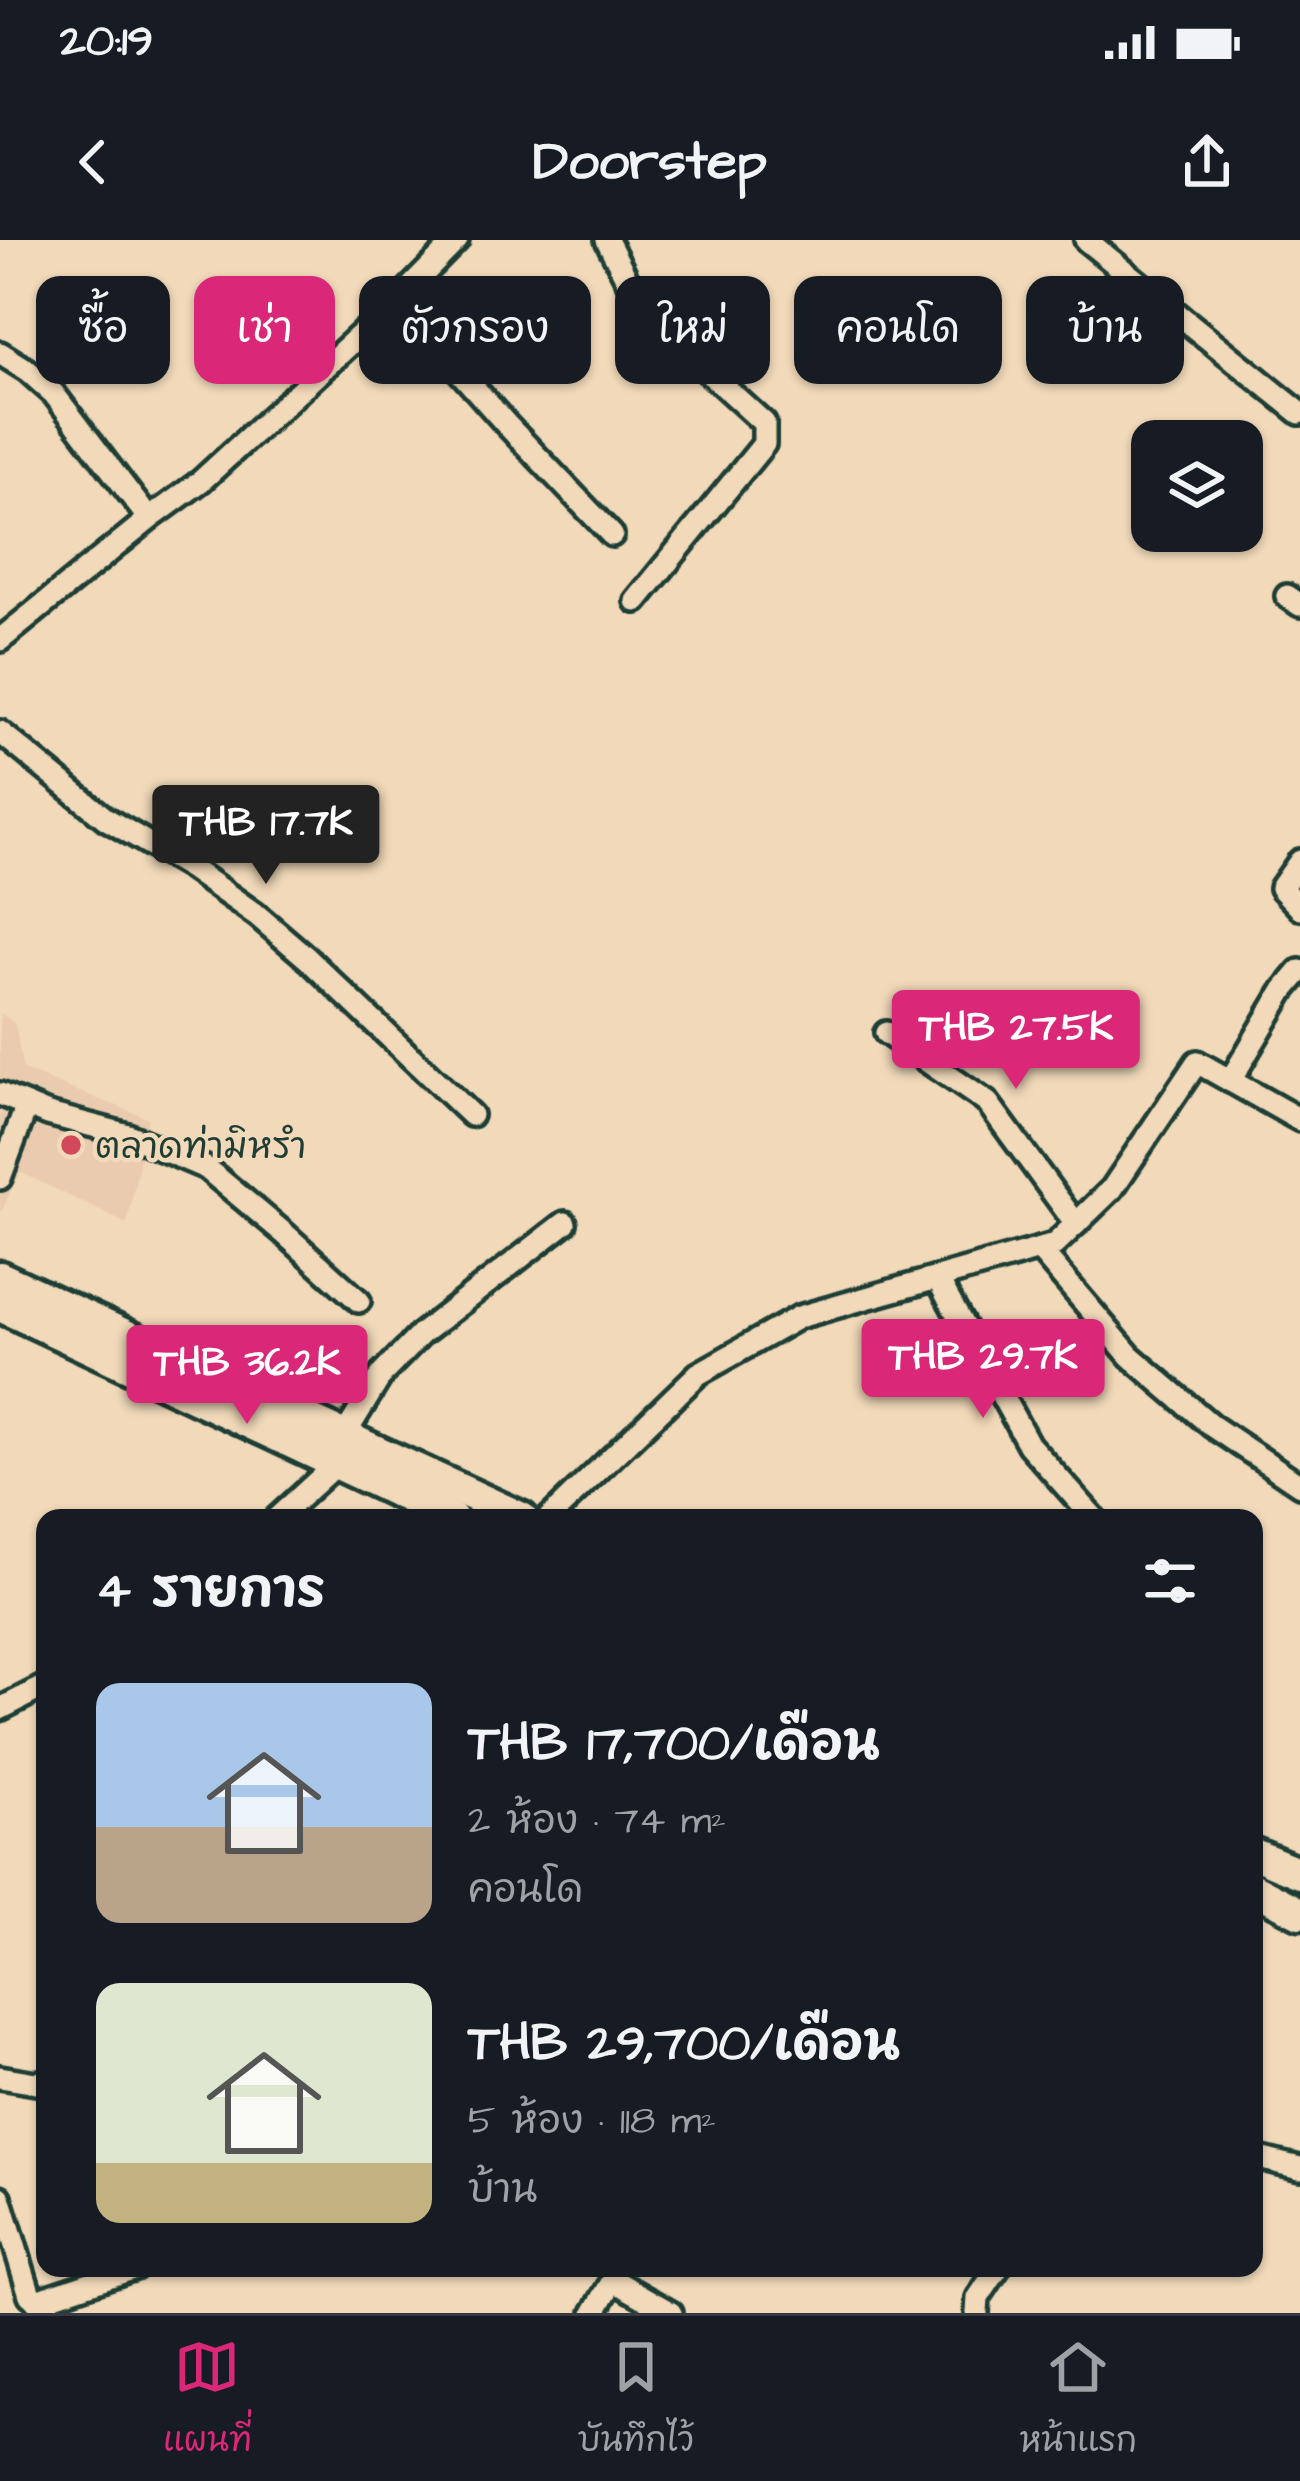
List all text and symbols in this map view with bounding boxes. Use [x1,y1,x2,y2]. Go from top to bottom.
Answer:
text: 20:19 [60,11,153,73]
text: Doorstep [533,125,767,200]
icon: back [60,129,126,195]
icon: share [1174,129,1240,195]
chip: ซื้อ [36,276,170,384]
chip: เช่า [194,276,335,384]
chip: ตัวกรอง [359,276,591,384]
chip: ใหม่ [615,276,770,384]
chip: คอนโด [794,276,1002,384]
chip: บ้าน [1026,276,1184,384]
map controls [1131,420,1263,552]
button: layers [1131,420,1263,552]
pin: THB 17.7K [129,785,403,887]
text: THB 17.7K [179,797,353,851]
pin: THB 27.5K [879,990,1153,1092]
text: THB 27.5K [919,1002,1113,1056]
place label: ตลาดท่ามิหรำ [95,1122,306,1173]
marker: ตลาดท่ามิหรำ [58,1132,84,1158]
pin: THB 29.7K [846,1319,1120,1421]
pin: THB 36.2K [110,1325,384,1427]
text: THB 29.7K [889,1331,1077,1385]
text: THB 36.2K [154,1337,340,1391]
icon: filters [1137,1548,1203,1614]
text: 4 รายการ [96,1556,325,1627]
text: THB 17,700/เดือน [468,1709,880,1780]
icon: home [192,1731,336,1875]
text: 2 ห้อง · 74 m² [468,1795,726,1849]
text: คอนโด [468,1864,583,1918]
text: THB 29,700/เดือน [468,2009,900,2080]
icon: home [192,2031,336,2175]
text: 5 ห้อง · 118 m² [468,2095,716,2149]
text: บ้าน [468,2164,537,2218]
tab: แผนที่ [163,2334,252,2464]
tab: บันทึกไว้ [578,2334,694,2464]
tab: หน้าแรก [1019,2334,1137,2464]

